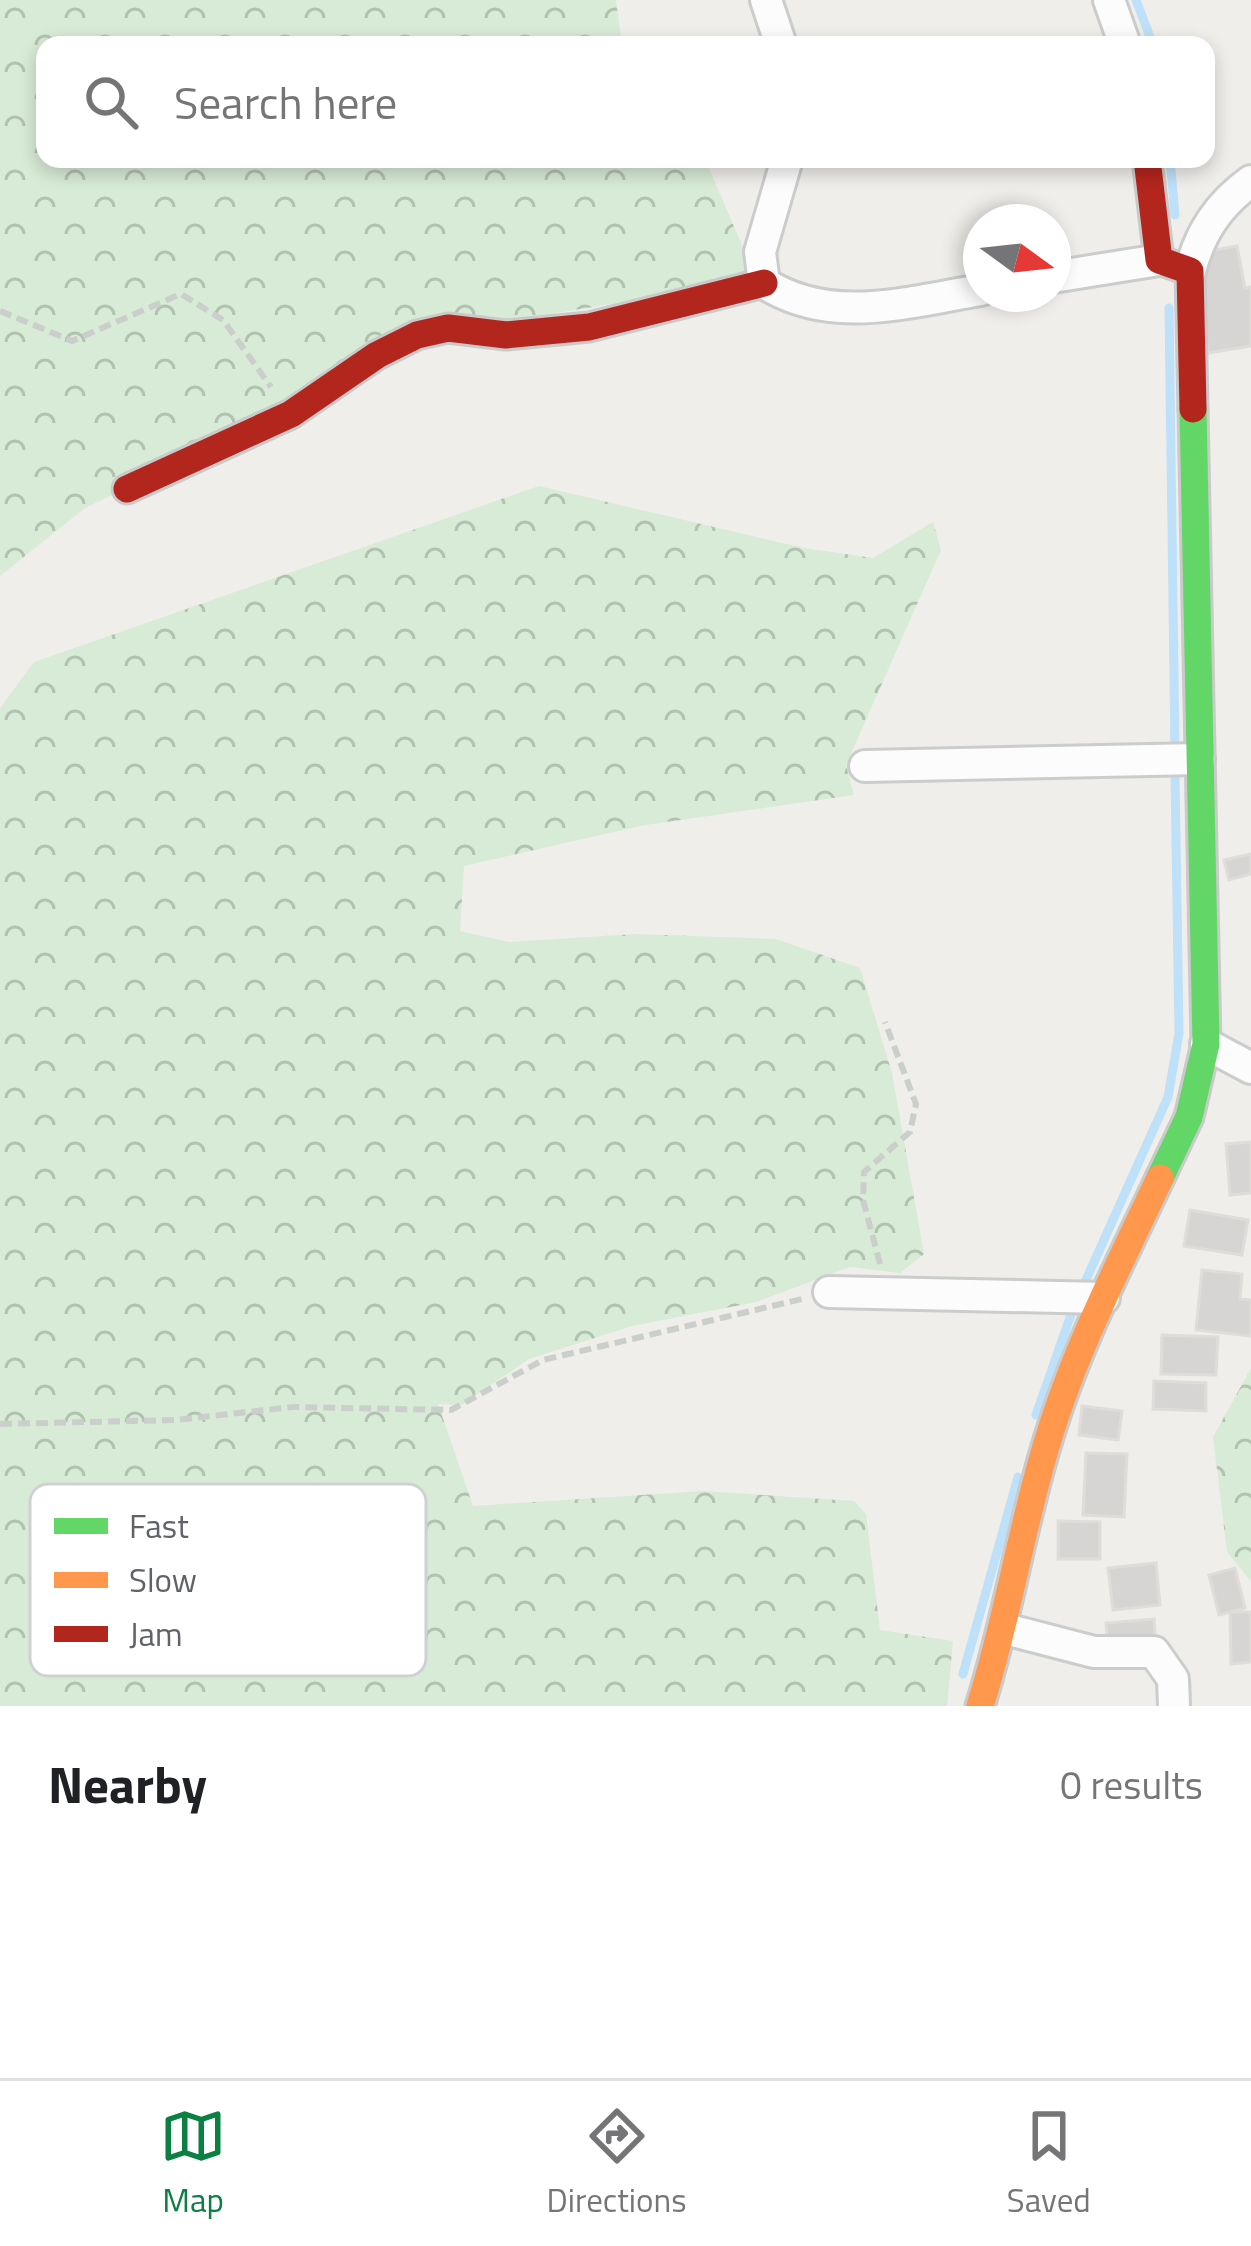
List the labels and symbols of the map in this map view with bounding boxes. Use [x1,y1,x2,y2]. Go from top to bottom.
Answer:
north arrow [963,204,1071,312]
legend [30,1484,426,1676]
text: Fast [129,1501,189,1551]
text: Slow [129,1555,197,1605]
text: Jam [129,1609,183,1659]

